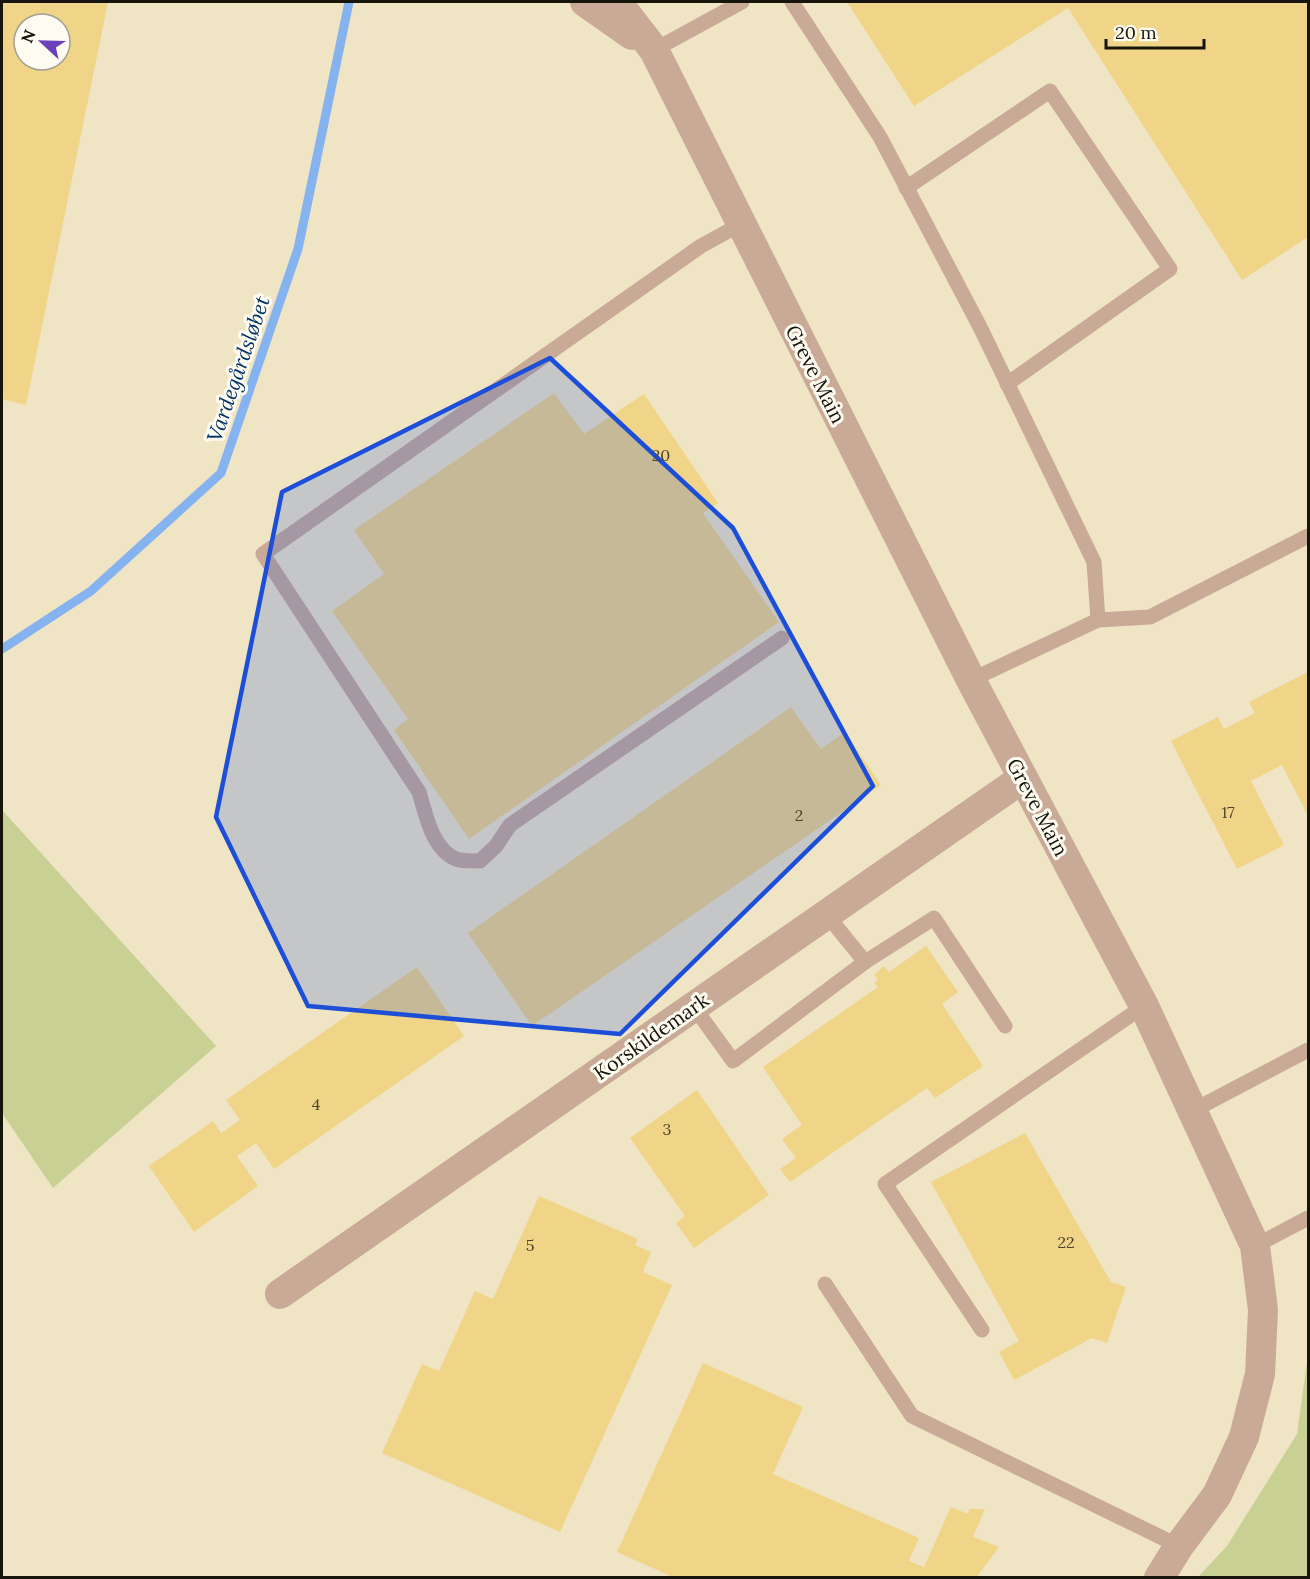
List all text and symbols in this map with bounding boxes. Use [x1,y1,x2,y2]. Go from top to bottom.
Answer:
north arrow [12,12,72,72]
scale bar [1106,12,1204,50]
text: 20 m [1115,21,1157,44]
text: N [17,27,40,46]
water label: Vardegårdsløbet [200,292,276,446]
street label: Greve Main [781,321,851,427]
house number: 20 [652,445,670,465]
street label: Greve Main [1002,754,1074,860]
house number: 17 [1221,802,1235,822]
house number: 2 [795,805,803,825]
street label: Korskildemark [588,987,714,1085]
house number: 4 [312,1094,321,1114]
house number: 3 [663,1119,672,1139]
house number: 22 [1057,1232,1075,1252]
house number: 5 [526,1235,534,1255]

